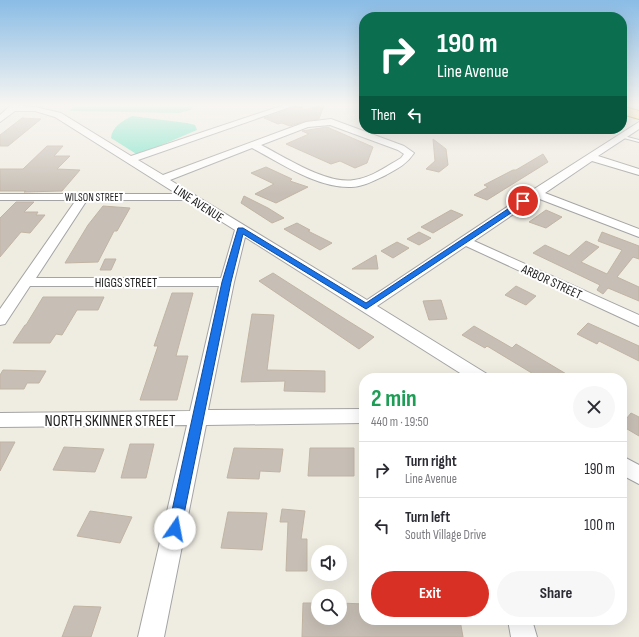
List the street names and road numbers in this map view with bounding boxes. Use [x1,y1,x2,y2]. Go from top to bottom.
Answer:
street label: LINE AVENUE [170,182,226,226]
street label: WILSON STREET [65,191,124,204]
street label: ARBOR STREET [518,261,584,303]
street label: HIGGS STREET [95,275,157,291]
street label: NORTH SKINNER STREET [45,412,176,431]

